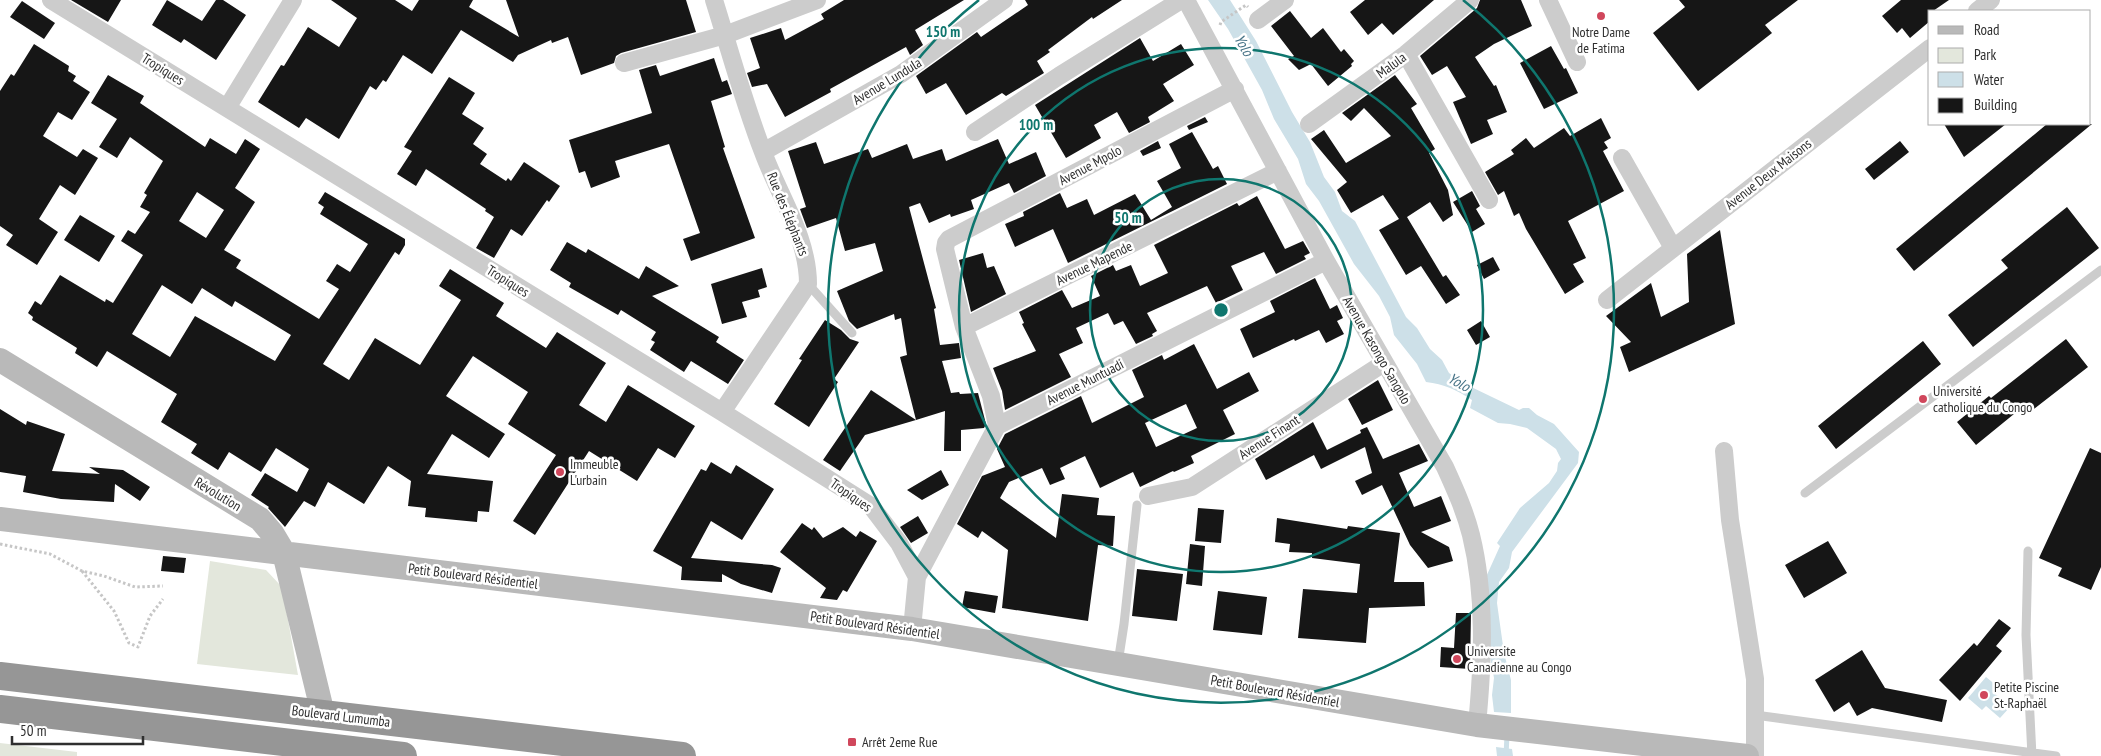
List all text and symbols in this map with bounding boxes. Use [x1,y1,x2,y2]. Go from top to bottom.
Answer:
marker: Notre Dame de Fatima [1595,10,1607,22]
legend [1928,10,2091,125]
text: Road [1974,20,2000,39]
text: 150 m [926,22,960,41]
place label: Notre Dame de Fatima [1572,23,1630,57]
water label: Yolo [1230,31,1259,61]
text: Park [1974,45,1996,64]
street label: Malula [1372,48,1410,82]
street label: Tropiques [138,49,188,89]
street label: Avenue Lundula [849,53,925,109]
text: Water [1974,70,2005,89]
text: Building [1974,95,2017,114]
text: 100 m [1019,115,1053,134]
street label: Avenue Deux Maisons [1721,134,1815,213]
street label: Avenue Mpolo [1055,141,1125,189]
street label: Rue des Éléphants [763,169,813,259]
text: 50 m [1114,208,1142,227]
street label: Avenue Mapende [1053,237,1135,289]
street label: Tropiques [483,261,533,301]
street label: Avenue Kasongo Sangolo [1339,293,1415,407]
centre of rings [1212,301,1230,319]
street label: Avenue Muntuadi [1043,355,1127,409]
water label: Yolo [1445,368,1475,396]
place label: Université catholique du Congo [1933,382,2032,416]
marker: Université catholique du Congo [1917,393,1929,405]
street label: Avenue Finant [1235,411,1303,463]
place label: Immeuble L'urbain [570,455,619,489]
marker: Immeuble L'urbain [554,466,566,478]
street label: Révolution [191,473,245,515]
street label: Tropiques [827,474,876,516]
street label: Petit Boulevard Résidentiel [407,559,540,593]
street label: Petit Boulevard Résidentiel [809,607,942,643]
place label: Universite Canadienne au Congo [1467,642,1571,676]
marker: Universite Canadienne au Congo [1451,653,1463,665]
street label: Petit Boulevard Résidentiel [1209,671,1342,711]
place label: Petite Piscine St-Raphaël [1994,678,2059,712]
marker: Petite Piscine St-Raphaël [1978,689,1990,701]
street label: Boulevard Lumumba [291,701,391,731]
scale bar [12,714,144,746]
text: 50 m [20,721,46,740]
place label: Arrêt 2eme Rue [862,733,938,751]
marker: Arrêt 2eme Rue [846,736,858,748]

